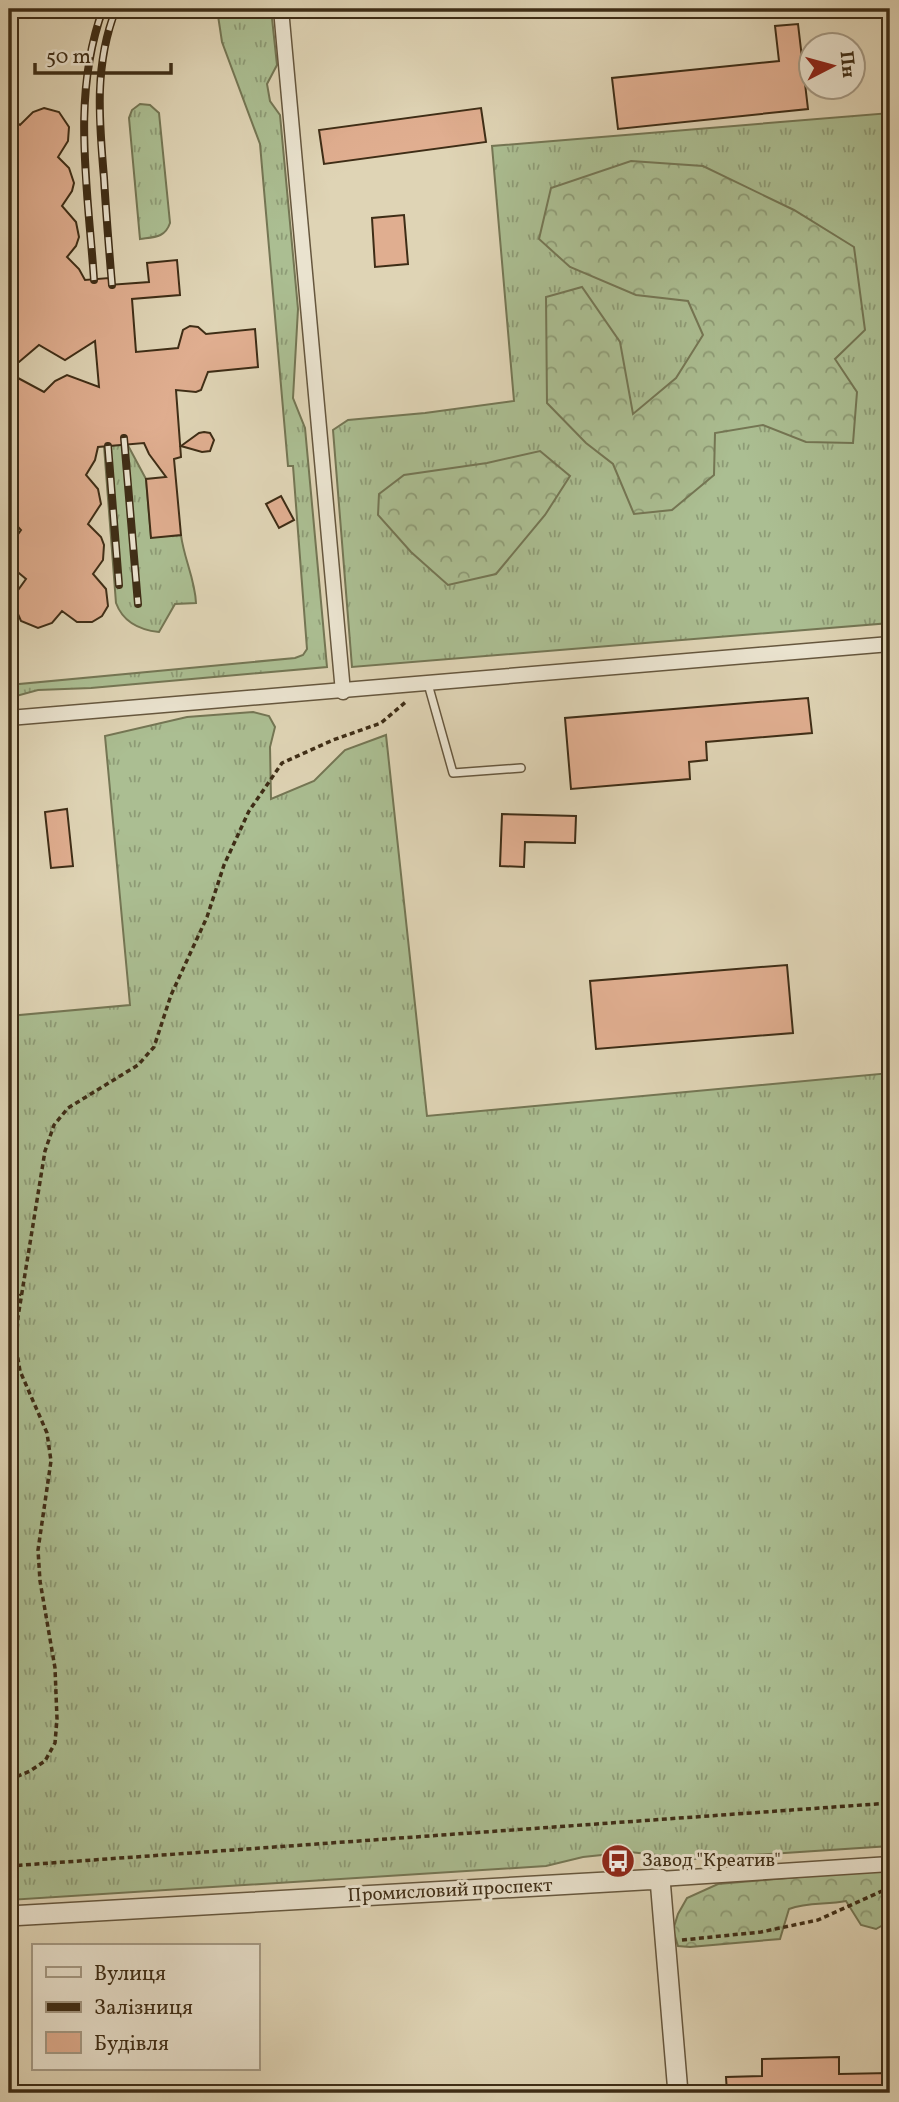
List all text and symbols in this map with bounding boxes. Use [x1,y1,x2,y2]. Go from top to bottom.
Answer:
scale bar [35,32,172,76]
north arrow [797,32,867,102]
text: 50 m [46,43,91,72]
text: Пн [833,50,861,79]
bus stop icon: Завод "Креатив" [599,1842,637,1880]
place label: Завод "Креатив" [642,1848,781,1874]
street label: Промисловий проспект [347,1873,554,1909]
legend [32,1944,259,2070]
text: Вулиця [94,1960,166,1989]
text: Залізниця [94,1994,193,2023]
text: Будівля [94,2030,169,2059]

